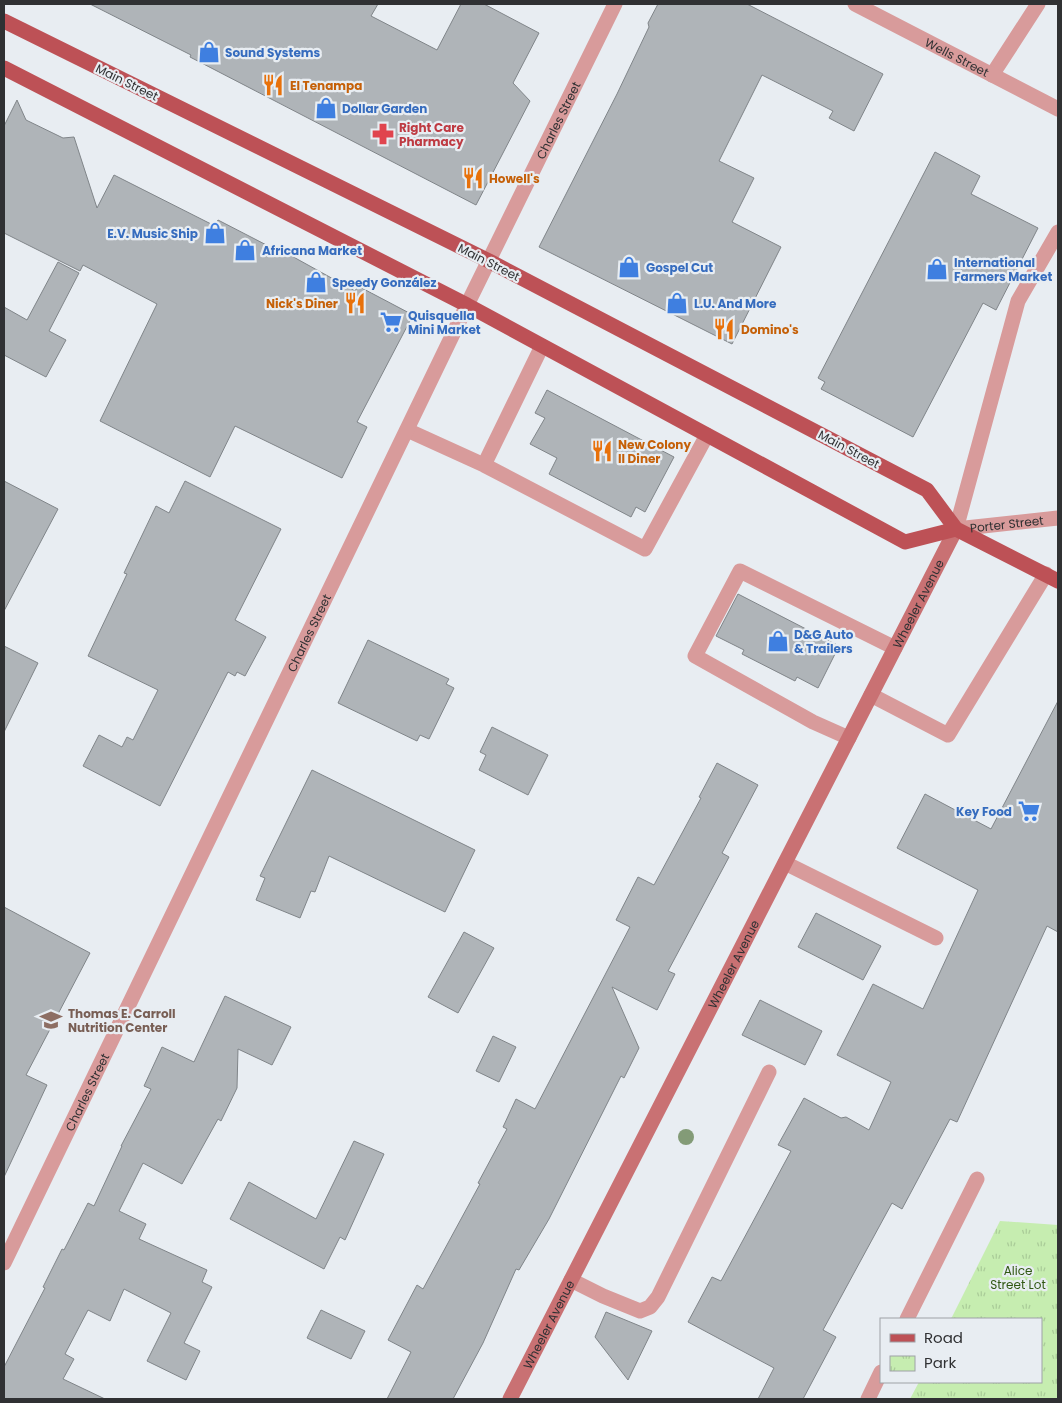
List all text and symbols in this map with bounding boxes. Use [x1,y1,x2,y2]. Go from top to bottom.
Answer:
street label: Wells Street [922,33,992,80]
shop icon: Sound Systems [196,39,222,65]
place label: Sound Systems [225,44,321,61]
street label: Main Street [93,60,161,104]
restaurant icon: El Tenampa [260,72,286,98]
place label: El Tenampa [290,77,362,94]
street label: Charles Street [532,78,584,162]
shop icon: Dollar Garden [313,95,339,121]
place label: Dollar Garden [342,100,427,117]
place label: Right Care Pharmacy [399,119,464,150]
pharmacy icon: Right Care Pharmacy [370,121,396,147]
restaurant icon: Howell's [460,165,486,191]
place label: Howell's [489,170,540,187]
shop icon: E.V. Music Ship [202,220,228,246]
place label: E.V. Music Ship [107,225,198,242]
shop icon: Africana Market [232,237,258,263]
street label: Main Street [455,239,523,285]
place label: Africana Market [262,242,362,259]
shop icon: Gospel Cut [616,254,642,280]
place label: International Farmers Market [954,254,1052,285]
shop icon: International Farmers Market [924,256,950,282]
place label: Gospel Cut [646,259,713,276]
shop icon: Speedy González [303,269,329,295]
place label: Speedy González [332,274,436,291]
restaurant icon: Nick's Diner [342,290,368,316]
shop icon: L.U. And More [664,290,690,316]
place label: Nick's Diner [266,295,338,312]
place label: L.U. And More [694,295,777,312]
place label: Quisquella Mini Market [408,307,481,338]
supermarket icon: Quisquella Mini Market [378,309,404,335]
restaurant icon: Domino's [711,316,737,342]
place label: Domino's [741,321,799,338]
street label: Main Street [815,426,883,472]
place label: New Colony II Diner [618,436,691,467]
restaurant icon: New Colony II Diner [589,438,615,464]
street label: Porter Street [969,511,1044,536]
street label: Wheeler Avenue [888,556,948,651]
street label: Charles Street [283,591,335,675]
place label: D&G Auto & Trailers [794,626,854,657]
shop icon: D&G Auto & Trailers [765,628,791,654]
supermarket icon: Key Food [1016,798,1042,824]
place label: Key Food [956,803,1012,820]
street label: Wheeler Avenue [703,917,763,1011]
place label: Thomas E. Carroll Nutrition Center [68,1005,176,1036]
school or university icon: Thomas E. Carroll Nutrition Center [38,1007,64,1033]
street label: Charles Street [61,1050,113,1134]
park label: Alice Street Lot [990,1262,1046,1293]
street label: Wheeler Avenue [519,1277,578,1372]
legend [880,1318,1042,1383]
text: Road [924,1327,963,1348]
text: Park [924,1352,956,1373]

